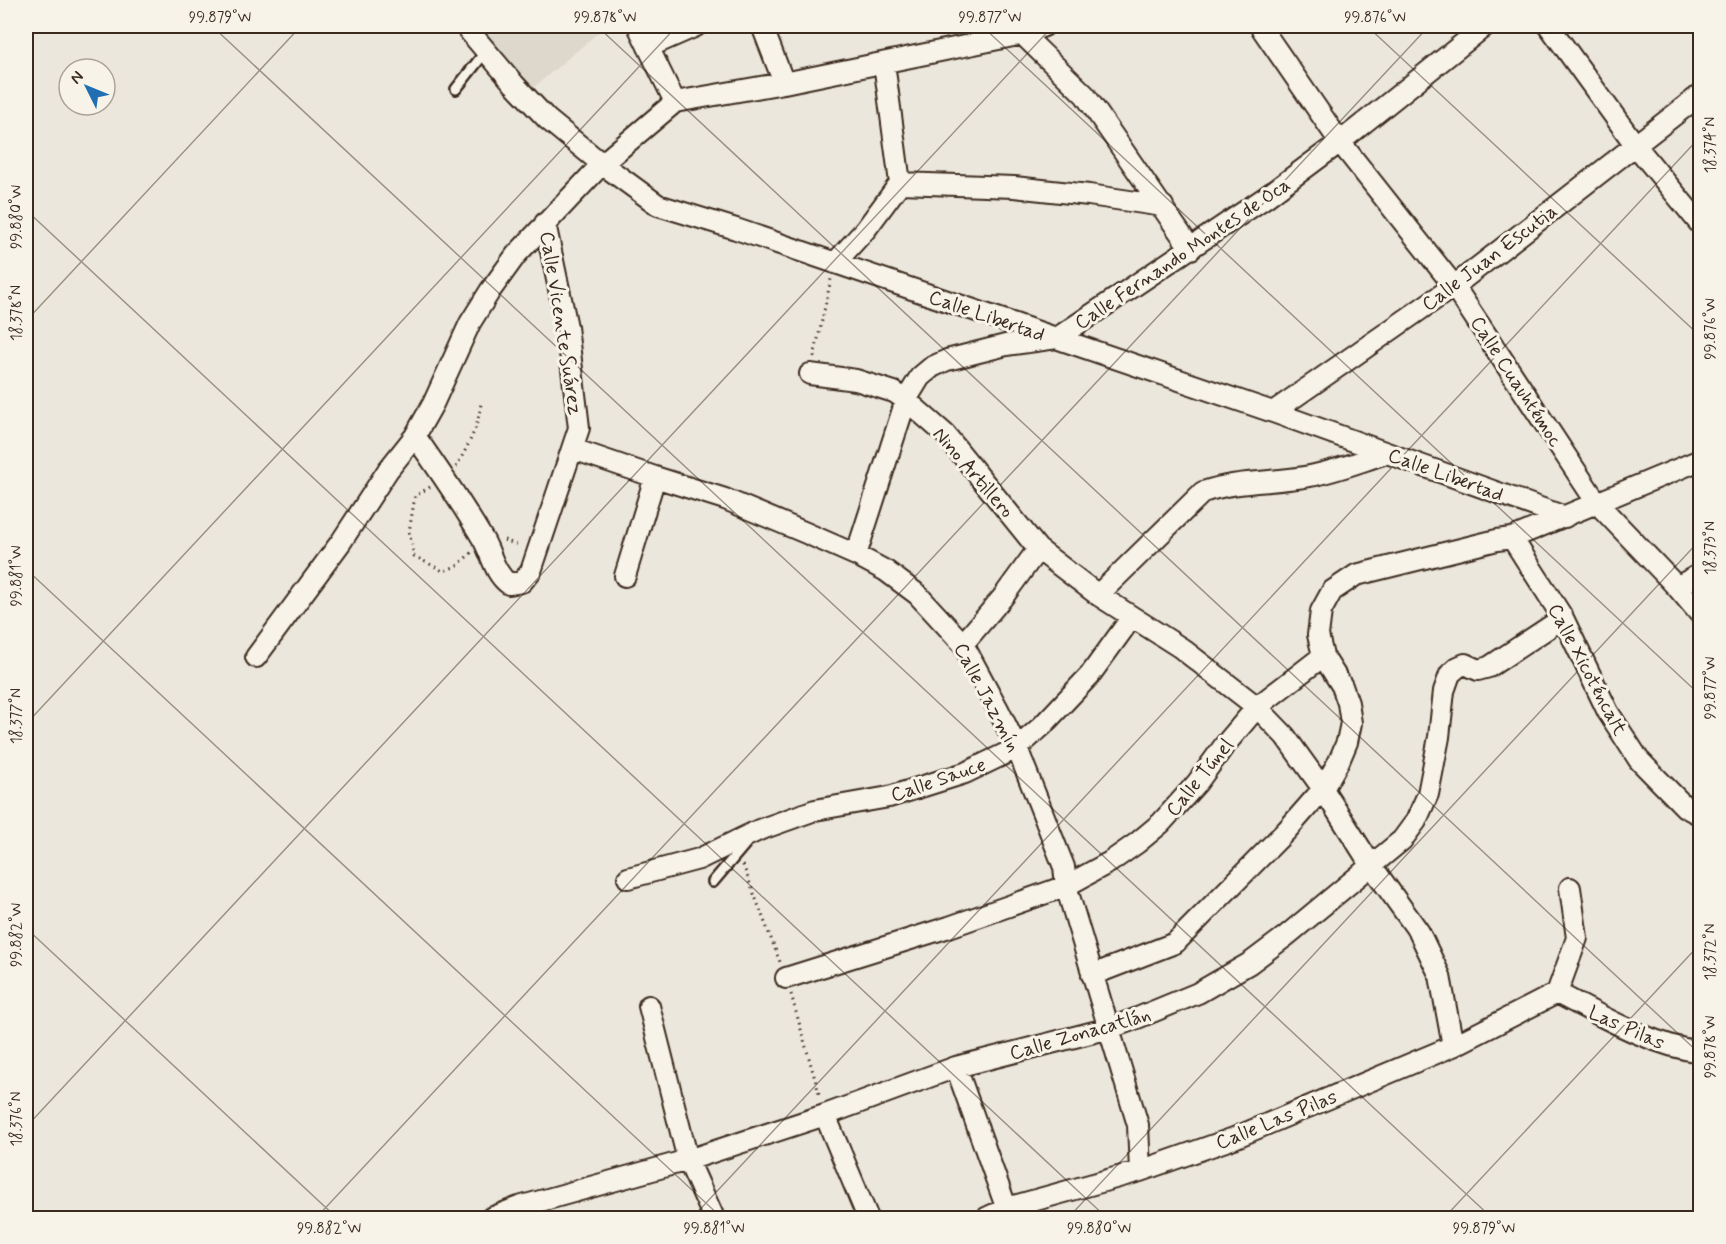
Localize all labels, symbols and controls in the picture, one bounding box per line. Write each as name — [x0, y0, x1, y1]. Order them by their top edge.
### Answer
text: 99.879°W — [189, 8, 251, 28]
text: 99.878°W — [574, 8, 636, 28]
text: 99.877°W — [959, 8, 1021, 28]
text: 99.876°W — [1344, 8, 1406, 28]
north arrow — [57, 57, 117, 117]
text: N — [66, 67, 88, 89]
text: 18.374°N — [1701, 117, 1721, 173]
street label: Calle Fernando Montes de Oca — [1070, 172, 1296, 337]
text: 99.880°W — [7, 185, 27, 249]
street label: Calle Juan Escutia — [1416, 198, 1563, 318]
street label: Calle Vicente Suárez — [533, 230, 588, 417]
street label: Calle Libertad — [925, 284, 1048, 349]
text: 18.378°N — [7, 285, 27, 341]
text: 99.876°W — [1701, 298, 1721, 360]
street label: Calle Cuauhtémoc — [1463, 311, 1568, 452]
street label: Nino Artillero — [926, 422, 1020, 524]
street label: Calle Libertad — [1384, 442, 1507, 509]
text: 18.373°N — [1701, 521, 1721, 575]
text: 99.881°W — [7, 545, 27, 607]
street label: Calle Xicoténcalt — [1541, 599, 1633, 741]
street label: Calle Jazmín — [947, 638, 1027, 757]
text: 99.877°W — [1701, 657, 1721, 719]
text: 18.377°N — [7, 688, 27, 744]
street label: Calle Túnel — [1160, 733, 1240, 823]
street label: Calle Sauce — [887, 752, 990, 809]
text: 99.882°W — [7, 903, 27, 967]
text: 18.372°N — [1701, 924, 1721, 980]
street label: Las Pilas — [1584, 1000, 1669, 1057]
street label: Calle Zonacatlán — [1007, 1001, 1154, 1068]
text: 99.878°W — [1701, 1016, 1721, 1078]
street label: Calle Las Pilas — [1212, 1084, 1341, 1157]
text: 18.376°N — [7, 1092, 27, 1146]
text: 99.882°W — [297, 1219, 361, 1239]
text: 99.881°W — [683, 1219, 745, 1239]
text: 99.880°W — [1067, 1219, 1131, 1239]
text: 99.879°W — [1453, 1219, 1515, 1239]

